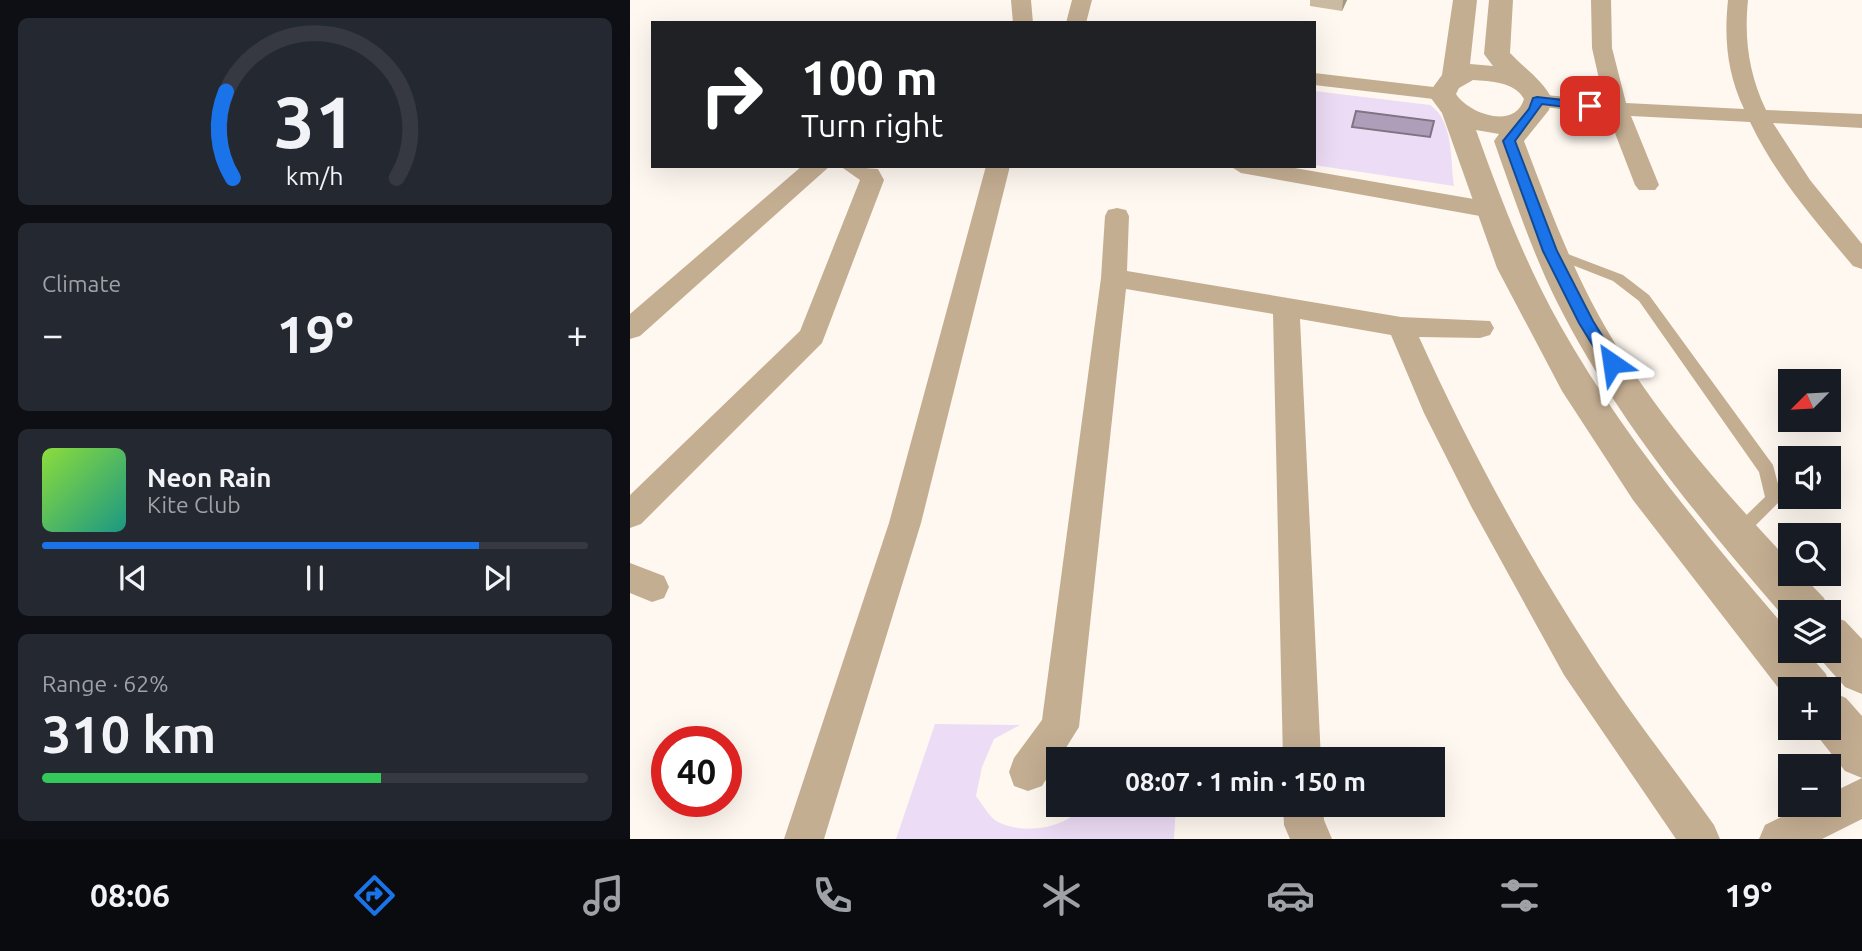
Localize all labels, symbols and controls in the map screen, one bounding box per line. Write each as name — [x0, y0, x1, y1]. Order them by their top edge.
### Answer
icon: right — [686, 49, 777, 140]
text: 100 m — [801, 49, 938, 104]
pin — [1560, 76, 1620, 136]
text: 31 — [274, 80, 356, 162]
icon: arrive — [1571, 87, 1609, 125]
text: Turn right — [801, 107, 943, 143]
text: km/h — [286, 161, 344, 189]
text: Climate — [42, 271, 121, 296]
text: 19° — [276, 305, 354, 363]
text: − — [42, 313, 63, 355]
text: + — [567, 313, 588, 355]
position arrow — [1575, 326, 1649, 400]
north arrow — [1778, 369, 1841, 432]
map controls — [1778, 369, 1841, 817]
button: sound — [1778, 446, 1841, 509]
text: Neon Rain — [147, 463, 272, 492]
text: Kite Club — [147, 492, 241, 517]
button: search — [1778, 523, 1841, 586]
icon: previous — [114, 559, 152, 597]
icon: pause — [296, 559, 334, 597]
icon: next — [478, 559, 516, 597]
button: layers — [1778, 600, 1841, 663]
text: Range · 62% — [42, 671, 169, 696]
button: + — [1778, 677, 1841, 740]
text: 310 km — [42, 705, 216, 763]
speed limit sign: 40 — [651, 726, 742, 817]
button: − — [1778, 754, 1841, 817]
text: 08:07 · 1 min · 150 m — [1125, 767, 1366, 796]
icon: directions — [350, 871, 399, 920]
icon: music — [579, 871, 628, 920]
icon: phone — [808, 871, 857, 920]
icon: climate — [1037, 871, 1086, 920]
icon: car — [1266, 871, 1315, 920]
icon: filters — [1495, 871, 1544, 920]
text: 08:06 — [90, 877, 170, 913]
text: 19° — [1725, 877, 1772, 913]

